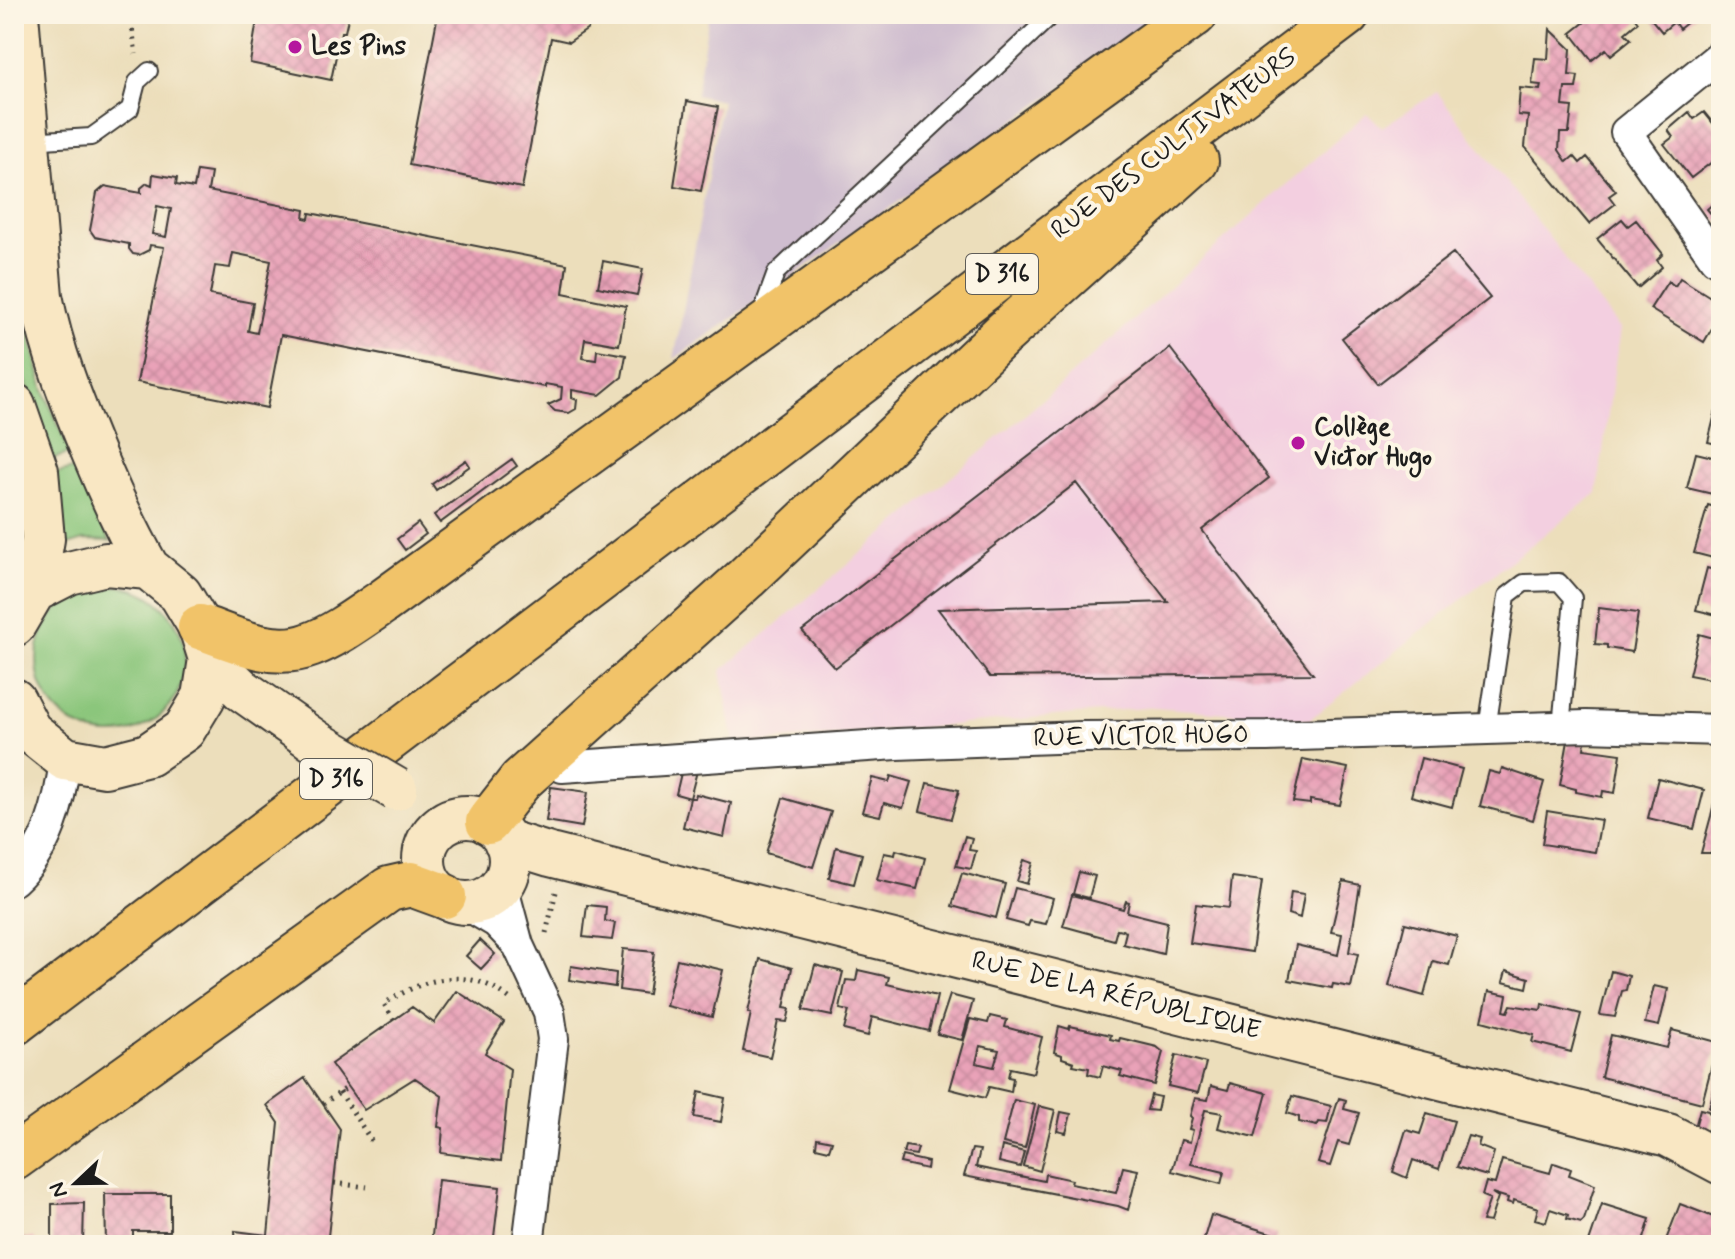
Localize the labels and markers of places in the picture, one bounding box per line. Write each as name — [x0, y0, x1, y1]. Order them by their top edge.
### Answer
place label: Les Pins — [311, 30, 407, 64]
marker: Les Pins — [286, 38, 304, 56]
place label: Collège Victor Hugo — [1314, 411, 1432, 478]
marker: Collège Victor Hugo — [1289, 434, 1307, 452]

